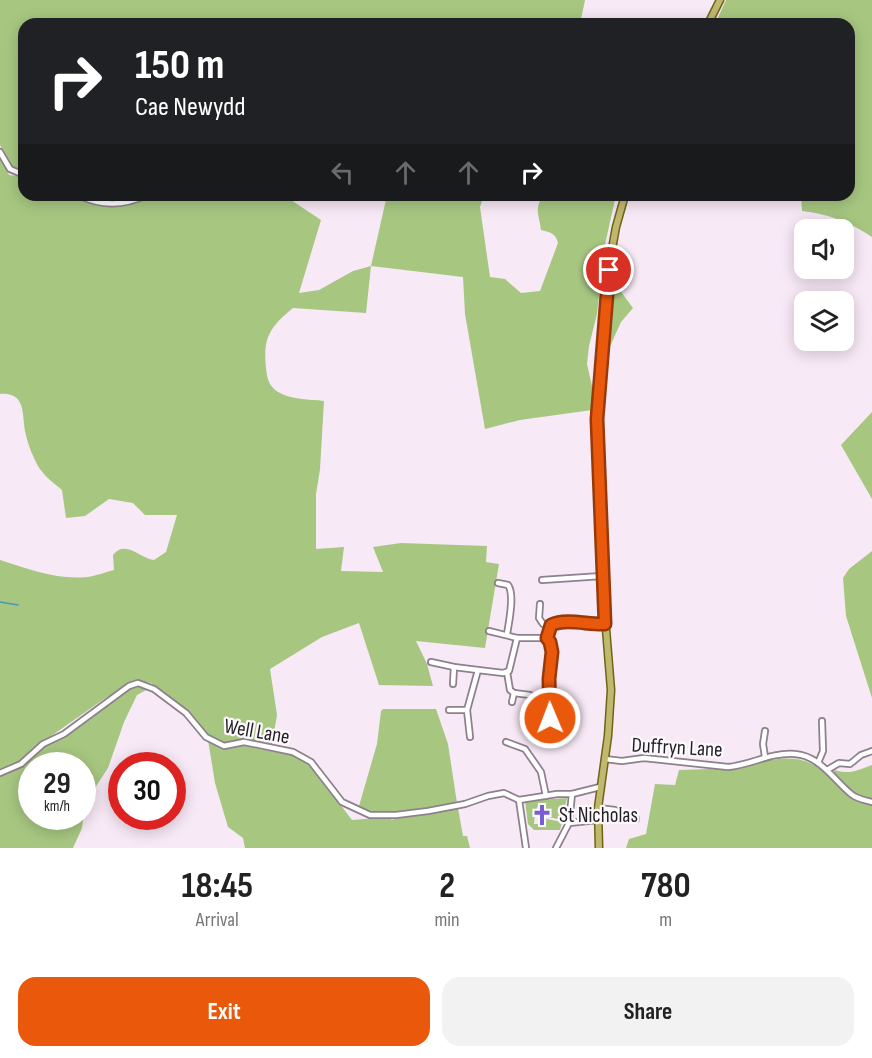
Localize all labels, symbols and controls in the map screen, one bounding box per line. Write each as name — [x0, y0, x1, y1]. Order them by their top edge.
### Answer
text: 150 m — [135, 40, 224, 91]
icon: right — [36, 42, 114, 120]
text: Cae Newydd — [135, 91, 246, 123]
icon: left — [326, 156, 359, 189]
icon: ahead — [389, 156, 422, 189]
icon: ahead — [452, 156, 485, 189]
icon: right — [515, 156, 548, 189]
map controls — [794, 219, 854, 351]
button: sound — [794, 219, 854, 279]
pin — [583, 244, 634, 295]
icon: arrive — [592, 253, 625, 286]
button: layers — [794, 291, 854, 351]
position arrow — [518, 686, 582, 750]
street label: Well Lane — [222, 713, 292, 750]
street label: Duffryn Lane — [631, 733, 723, 762]
speed limit sign: 30 — [108, 752, 186, 830]
text: 29 — [43, 766, 71, 802]
text: km/h — [44, 797, 70, 816]
church icon: St Nicholas — [530, 803, 554, 827]
place label: St Nicholas — [559, 803, 638, 828]
text: 18:45 — [181, 865, 253, 908]
text: 2 — [439, 865, 455, 908]
text: 780 — [641, 865, 691, 908]
text: Arrival — [196, 908, 239, 932]
text: min — [434, 908, 460, 932]
text: m — [659, 908, 672, 932]
button: Exit — [18, 977, 430, 1046]
button: Share — [442, 977, 854, 1046]

